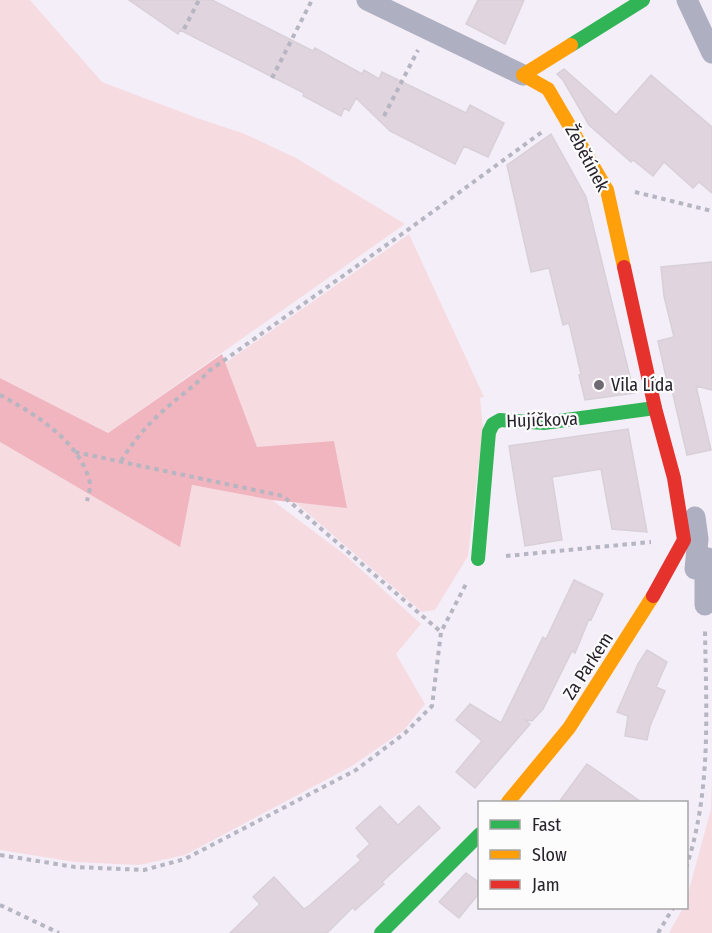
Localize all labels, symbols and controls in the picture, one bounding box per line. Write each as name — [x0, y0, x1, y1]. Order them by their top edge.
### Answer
street label: Žebětínek — [560, 121, 614, 196]
place label: Vila Lída — [611, 374, 673, 396]
marker: Vila Lída — [592, 378, 606, 392]
street label: Hujíčkova — [506, 408, 578, 432]
street label: Za Parkem — [558, 628, 618, 704]
legend — [478, 801, 688, 909]
text: Fast — [532, 814, 561, 836]
text: Slow — [532, 844, 567, 866]
text: Jam — [532, 874, 560, 896]

